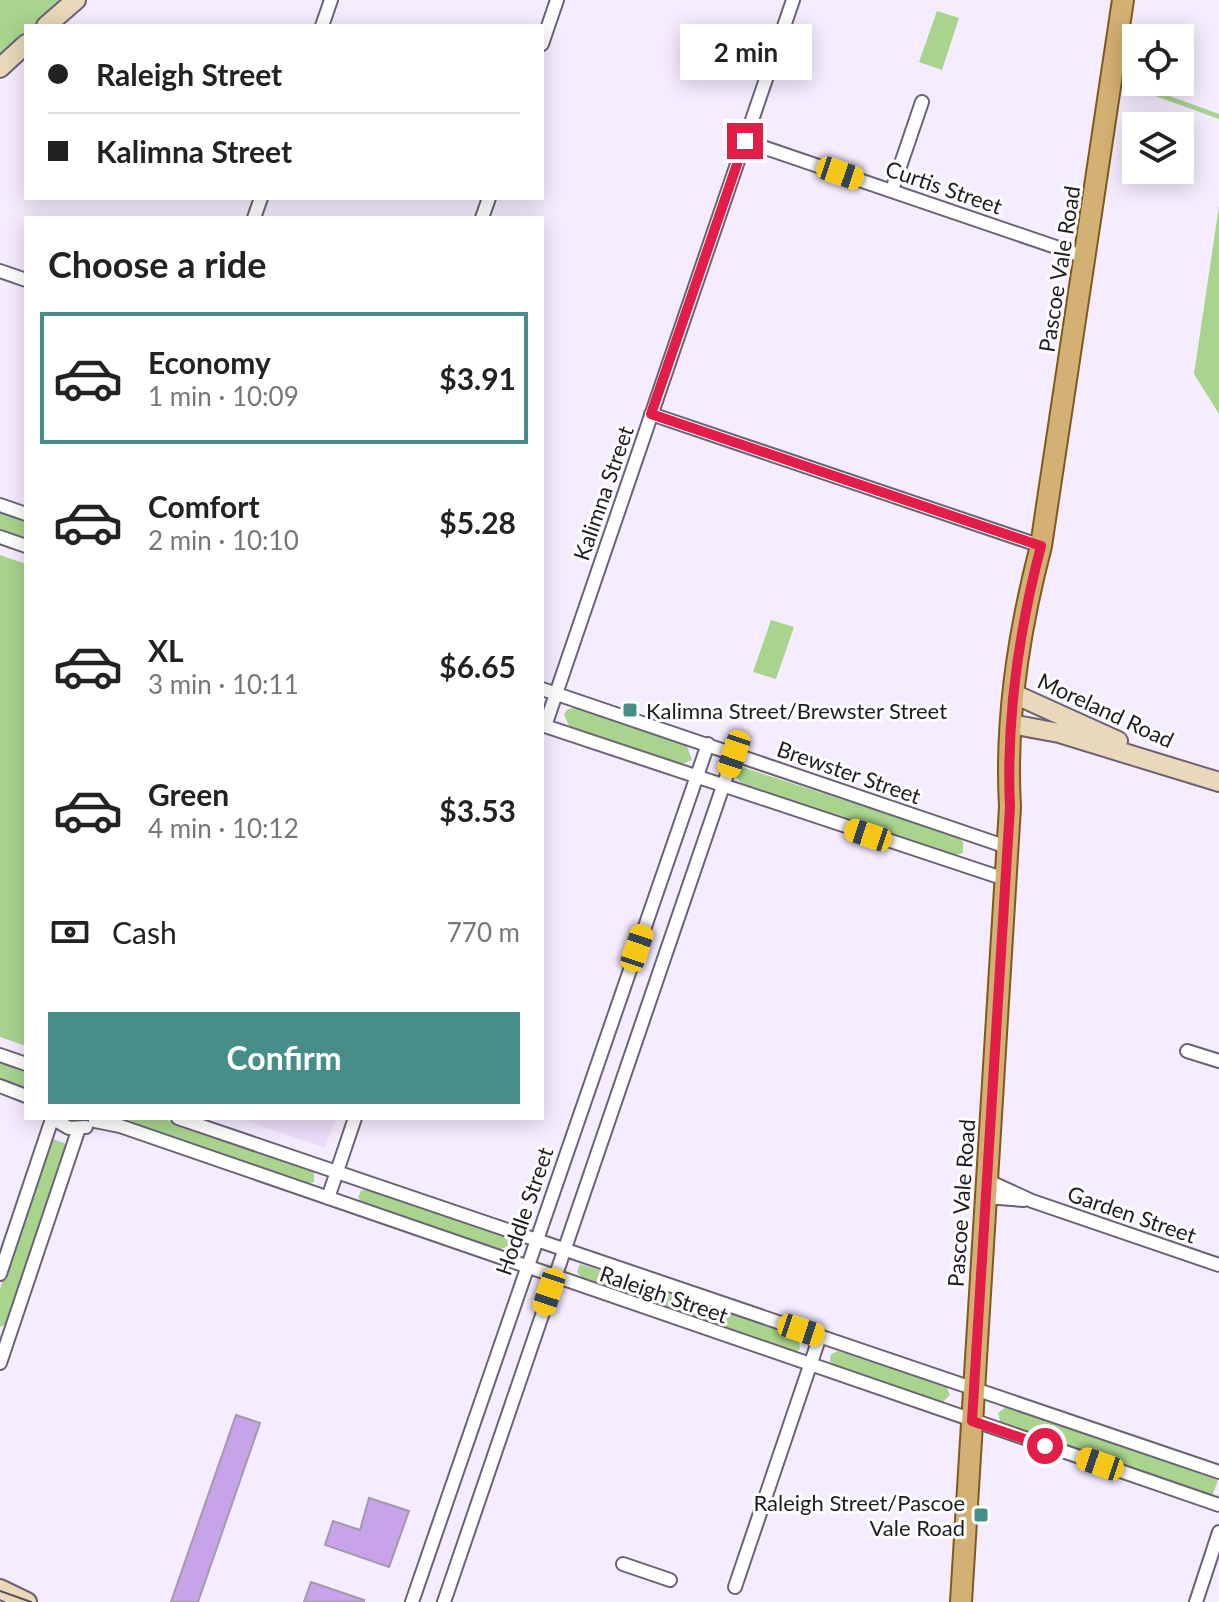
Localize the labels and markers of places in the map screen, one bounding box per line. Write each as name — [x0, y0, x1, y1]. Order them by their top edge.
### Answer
place label: Kalimna Street/Brewster Street — [646, 697, 947, 724]
marker: Kalimna Street/Brewster Street — [621, 701, 639, 719]
place label: Raleigh Street/Pascoe Vale Road — [753, 1489, 965, 1541]
marker: Raleigh Street/Pascoe Vale Road — [972, 1506, 990, 1524]

